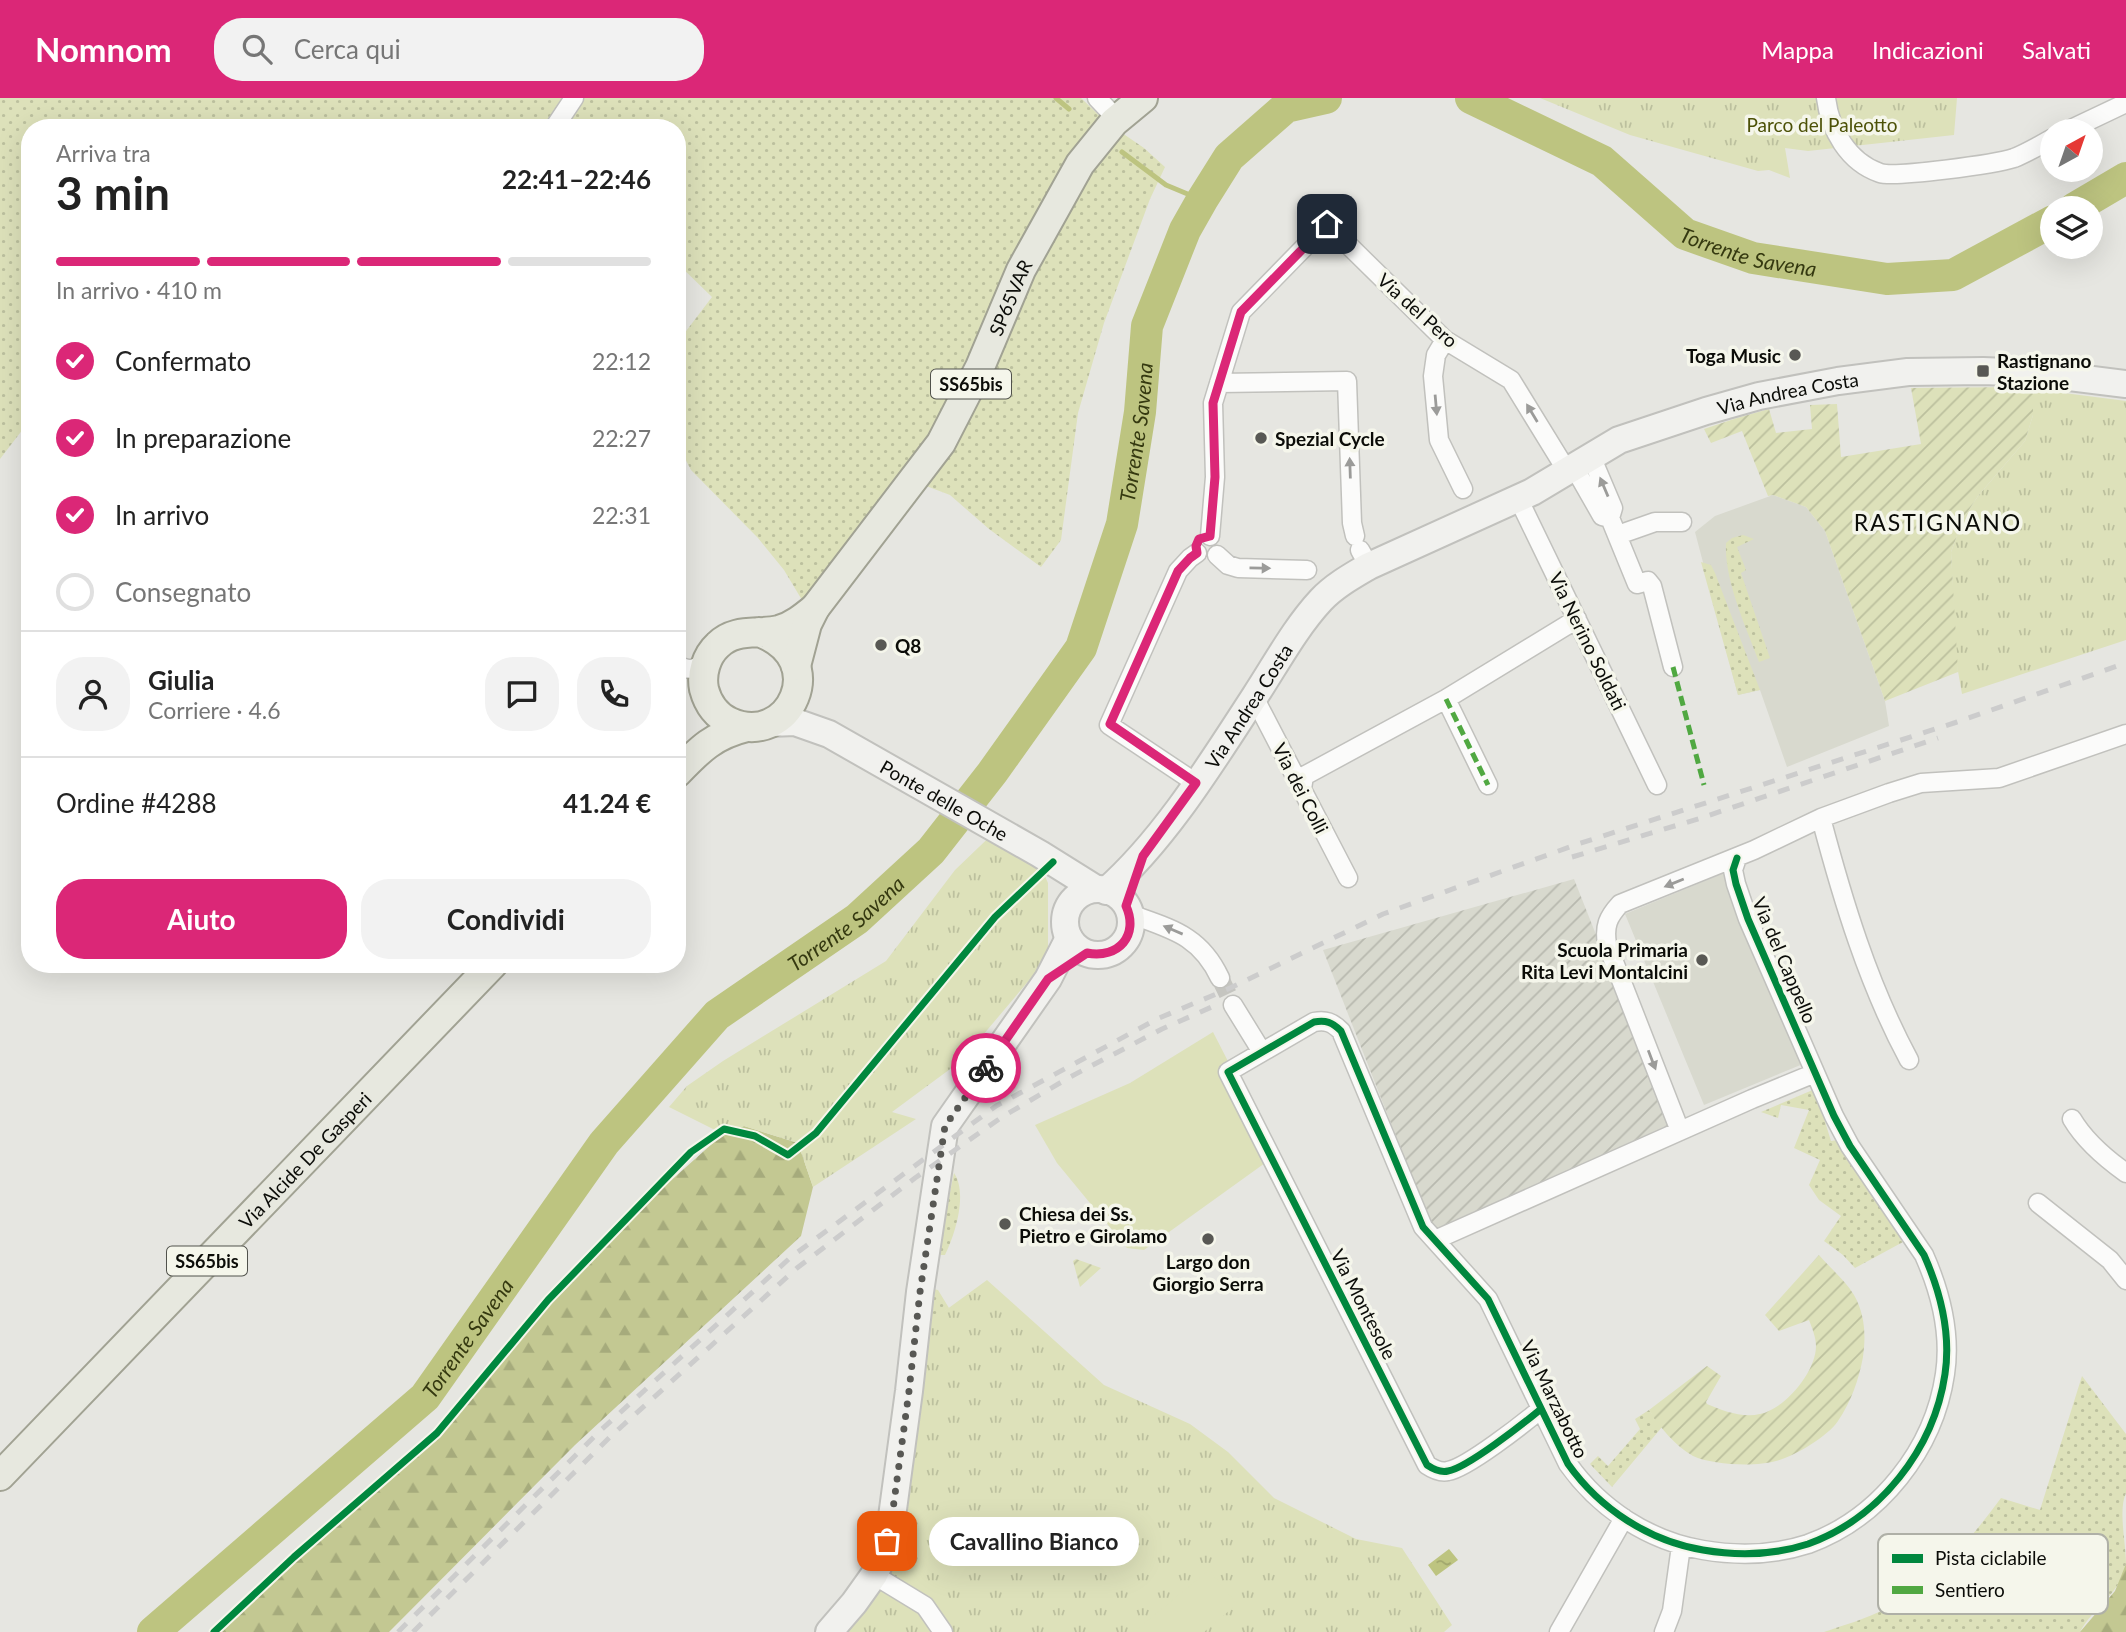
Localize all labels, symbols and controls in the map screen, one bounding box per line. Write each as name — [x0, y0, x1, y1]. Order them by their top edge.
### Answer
search box — [214, 18, 704, 81]
text: Nomnom — [35, 29, 172, 69]
icon: search — [238, 30, 276, 68]
text: Cerca qui — [294, 33, 401, 65]
text: Mappa — [1761, 35, 1834, 64]
text: Indicazioni — [1872, 35, 1984, 64]
text: Salvati — [2022, 35, 2091, 64]
park label: Parco del Paleotto — [1746, 113, 1898, 136]
north arrow — [2040, 119, 2104, 182]
map controls — [2040, 119, 2103, 259]
text: Arriva tra — [56, 139, 151, 167]
text: 22:41–22:46 — [502, 163, 651, 195]
text: 3 min — [56, 165, 170, 220]
pin — [1297, 194, 1357, 254]
button: layers — [2040, 196, 2103, 259]
icon: home — [1308, 205, 1346, 243]
water label: Torrente Savena — [1677, 221, 1818, 280]
street label: SP65VAR — [983, 255, 1036, 339]
street label: Via del Pero — [1373, 268, 1463, 352]
text: In arrivo · 410 m — [56, 276, 222, 304]
icon: check — [56, 342, 94, 380]
place label: Toga Music — [1686, 344, 1781, 367]
text: Confermato — [115, 345, 251, 377]
text: 22:12 — [592, 347, 651, 375]
marker: Toga Music — [1787, 347, 1803, 363]
place label: Rastignano Stazione — [1997, 349, 2091, 394]
water label: Torrente Savena — [1113, 362, 1156, 504]
marker: Rastignano Stazione — [1975, 363, 1991, 379]
street label: Via Andrea Costa — [1715, 367, 1860, 419]
road number: SS65bis — [931, 370, 1011, 398]
one-way arrow — [1431, 394, 1442, 416]
one-way arrow — [1525, 404, 1538, 423]
icon: check — [56, 419, 94, 457]
text: In preparazione — [115, 422, 291, 454]
text: 22:27 — [592, 424, 651, 452]
place label: Spezial Cycle — [1275, 427, 1385, 450]
marker: Spezial Cycle — [1253, 430, 1269, 446]
one-way arrow — [1344, 457, 1355, 479]
one-way arrow — [1598, 476, 1609, 497]
icon: check — [56, 496, 94, 534]
text: In arrivo — [115, 499, 209, 531]
text: 22:31 — [592, 501, 651, 529]
district label: RASTIGNANO — [1854, 508, 2022, 536]
one-way arrow — [1249, 562, 1271, 574]
street label: Via Nerino Soldati — [1545, 568, 1631, 714]
text: Consegnato — [115, 576, 251, 608]
place label: Q8 — [895, 634, 921, 657]
marker: Q8 — [873, 637, 889, 653]
street label: Via Andrea Costa — [1199, 639, 1297, 773]
button: person — [56, 657, 130, 731]
button: chat — [485, 657, 559, 731]
button: phone — [577, 657, 651, 731]
text: Giulia — [148, 664, 214, 696]
text: Corriere · 4.6 — [148, 696, 281, 724]
street label: Via dei Colli — [1268, 739, 1334, 837]
street label: Ponte delle Oche — [877, 754, 1012, 845]
text: Ordine #4288 — [56, 787, 217, 819]
text: 41.24 € — [563, 787, 651, 819]
water label: Torrente Savena — [782, 870, 909, 976]
one-way arrow — [1663, 877, 1684, 888]
button: Aiuto — [56, 879, 347, 959]
button: Condividi — [361, 879, 651, 959]
street label: Via del Cappello — [1748, 893, 1822, 1027]
one-way arrow — [1163, 924, 1183, 936]
place label: Scuola Primaria Rita Levi Montalcini — [1521, 938, 1688, 983]
marker: Scuola Primaria Rita Levi Montalcini — [1694, 952, 1710, 968]
courier — [951, 1033, 1021, 1103]
icon: bike — [967, 1049, 1005, 1087]
one-way arrow — [1647, 1050, 1658, 1071]
street label: Via Alcide De Gasperi — [234, 1087, 375, 1233]
place label: Chiesa dei Ss. Pietro e Girolamo — [1019, 1202, 1167, 1247]
marker: Chiesa dei Ss. Pietro e Girolamo — [997, 1216, 1013, 1232]
marker: Largo don Giorgio Serra — [1200, 1231, 1216, 1247]
street label: Via Montesole — [1326, 1245, 1402, 1363]
road number: SS65bis — [167, 1246, 247, 1276]
place label: Largo don Giorgio Serra — [1152, 1250, 1264, 1295]
water label: Torrente Savena — [416, 1273, 517, 1402]
street label: Via Marzabotto — [1517, 1336, 1593, 1462]
pin — [857, 1511, 917, 1571]
callout: Cavallino Bianco — [929, 1516, 1139, 1566]
icon: bag — [868, 1522, 906, 1560]
text: Cavallino Bianco — [950, 1527, 1118, 1555]
legend — [1878, 1534, 2108, 1614]
text: Pista ciclabile — [1935, 1546, 2047, 1569]
text: Sentiero — [1935, 1578, 2005, 1601]

